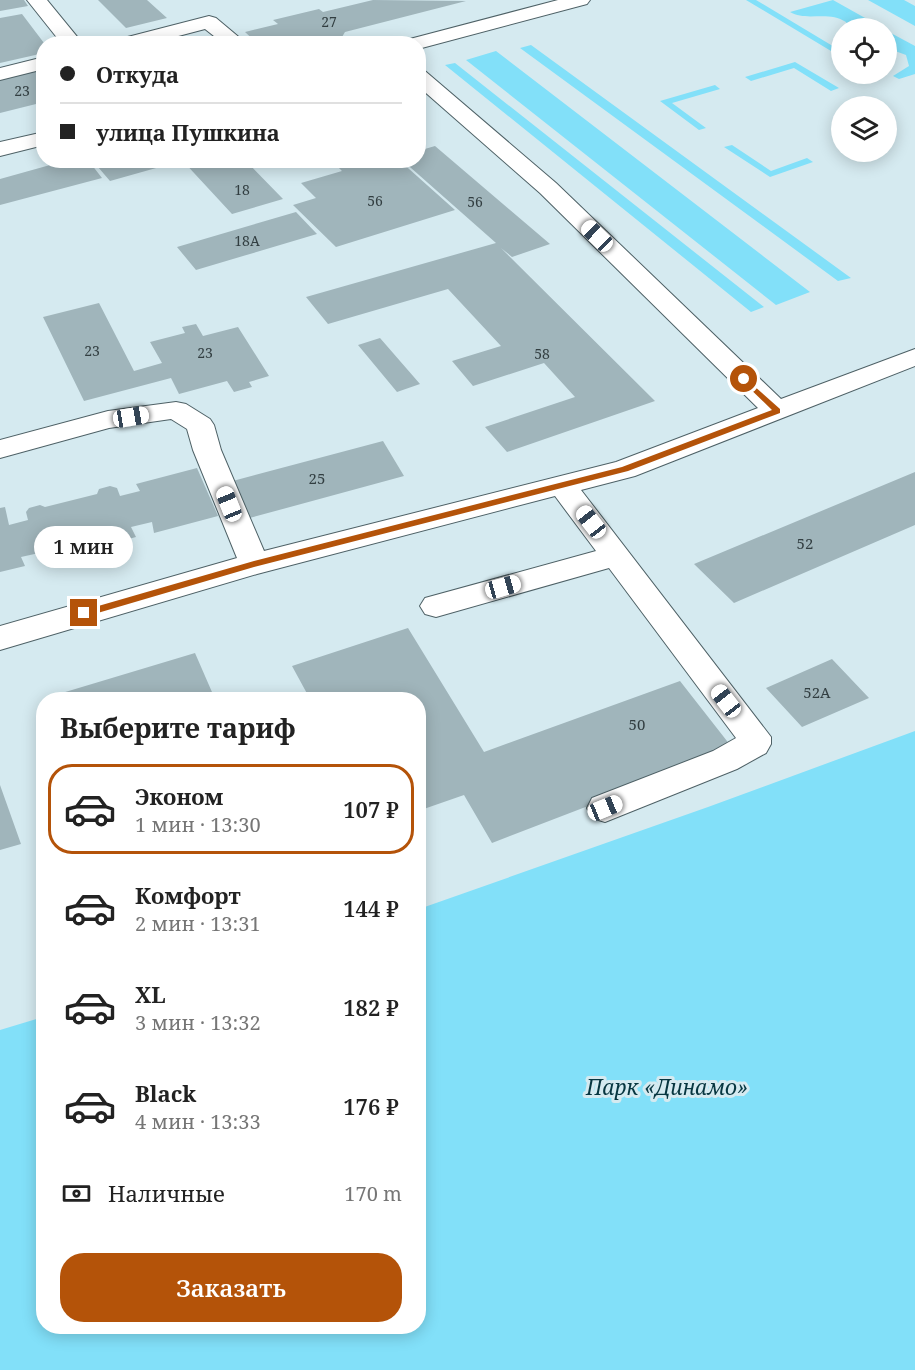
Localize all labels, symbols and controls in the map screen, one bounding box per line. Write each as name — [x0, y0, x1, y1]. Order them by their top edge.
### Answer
house number: 27 — [321, 12, 337, 31]
map controls — [831, 18, 897, 162]
button: locate — [831, 18, 897, 84]
text: Откуда — [96, 59, 179, 89]
house number: 23 — [14, 81, 30, 100]
button: layers — [831, 96, 897, 162]
text: улица Пушкина — [96, 117, 280, 147]
house number: 18 — [234, 180, 250, 199]
house number: 56 — [367, 191, 383, 210]
house number: 56 — [467, 192, 483, 211]
car — [578, 217, 616, 255]
house number: 18А — [234, 231, 260, 250]
house number: 23 — [84, 341, 100, 360]
house number: 23 — [197, 343, 213, 362]
house number: 58 — [534, 344, 550, 363]
route start — [730, 365, 757, 392]
car — [112, 405, 150, 429]
house number: 25 — [309, 468, 325, 488]
car — [214, 484, 244, 524]
car — [573, 502, 609, 542]
callout: 1 мин — [34, 526, 134, 568]
text: 1 мин — [53, 533, 114, 560]
house number: 52 — [797, 533, 813, 553]
car — [483, 573, 523, 601]
route end — [70, 599, 97, 626]
car — [708, 681, 744, 721]
house number: 52А — [803, 682, 831, 702]
text: Выберите тариф — [60, 709, 296, 746]
house number: 50 — [629, 714, 645, 734]
text: Эконом — [135, 781, 223, 811]
icon: car — [63, 782, 117, 836]
car — [585, 793, 625, 823]
text: 107 ₽ — [343, 794, 399, 824]
text: 1 мин · 13:30 — [135, 811, 261, 838]
text: Комфорт — [135, 880, 241, 910]
icon: car — [63, 881, 117, 935]
text: 144 ₽ — [343, 893, 399, 923]
text: 2 мин · 13:31 — [135, 910, 261, 937]
text: XL — [135, 979, 166, 1009]
icon: car — [63, 980, 117, 1034]
text: 182 ₽ — [343, 992, 399, 1022]
text: 3 мин · 13:32 — [135, 1009, 261, 1036]
park label: Парк «Динамо» — [585, 1073, 748, 1101]
text: Black — [135, 1078, 196, 1108]
icon: car — [63, 1079, 117, 1133]
text: 176 ₽ — [343, 1091, 399, 1121]
text: 4 мин · 13:33 — [135, 1108, 261, 1135]
icon: cash — [60, 1177, 93, 1210]
text: Наличные — [108, 1178, 225, 1208]
text: 170 m — [344, 1180, 402, 1207]
button: Заказать — [60, 1253, 402, 1322]

